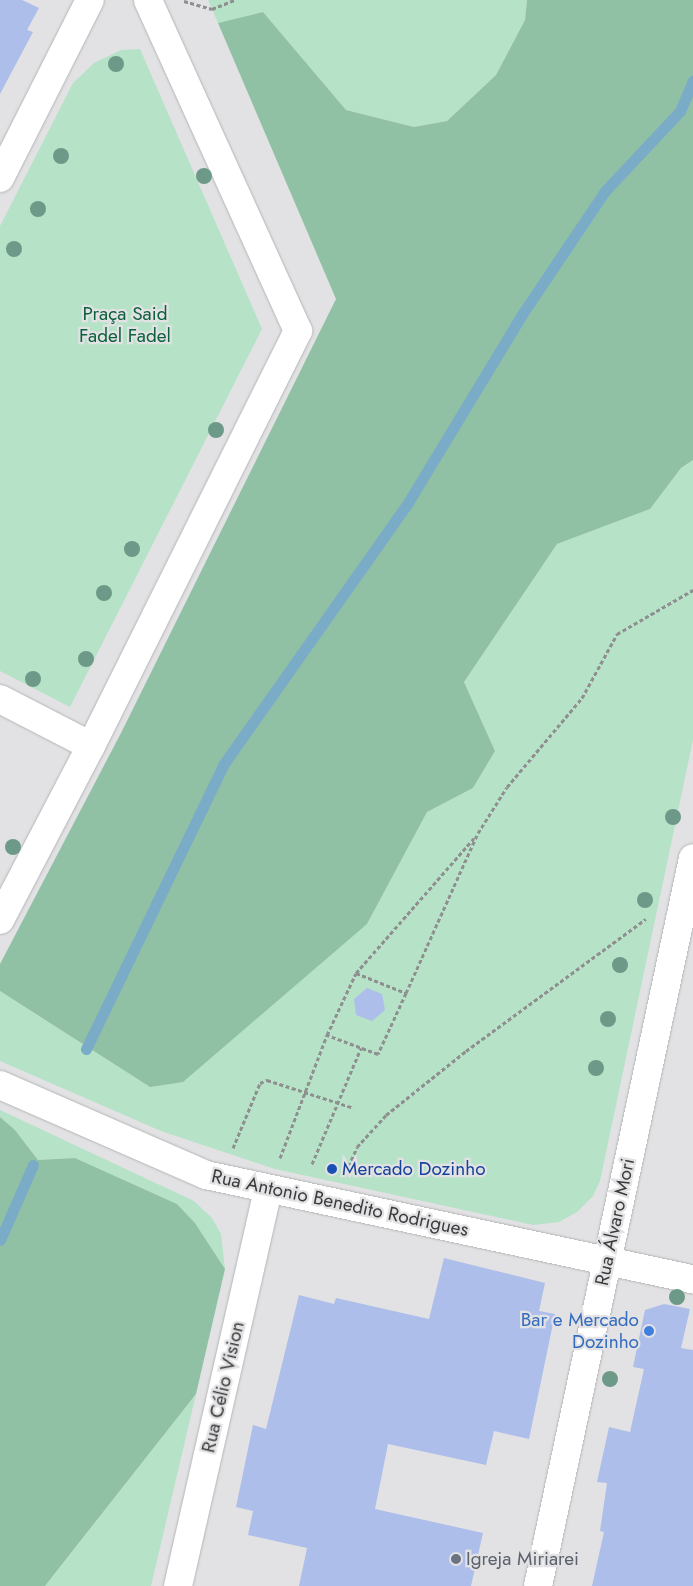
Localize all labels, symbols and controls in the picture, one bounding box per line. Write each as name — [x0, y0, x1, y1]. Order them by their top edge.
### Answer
park label: Praça Said Fadel Fadel — [79, 303, 171, 347]
street label: Rua Álvaro Mori — [590, 1156, 640, 1288]
place label: Mercado Dozinho — [342, 1158, 486, 1180]
marker: Mercado Dozinho — [326, 1163, 338, 1175]
street label: Rua Antonio Benedito Rodrigues — [209, 1165, 471, 1241]
place label: Bar e Mercado Dozinho — [521, 1309, 639, 1353]
street label: Rua Célio Vision — [197, 1319, 249, 1455]
marker: Bar e Mercado Dozinho — [643, 1325, 655, 1337]
place label: Igreja Miriarei — [466, 1548, 579, 1570]
marker: Igreja Miriarei — [450, 1553, 462, 1565]

